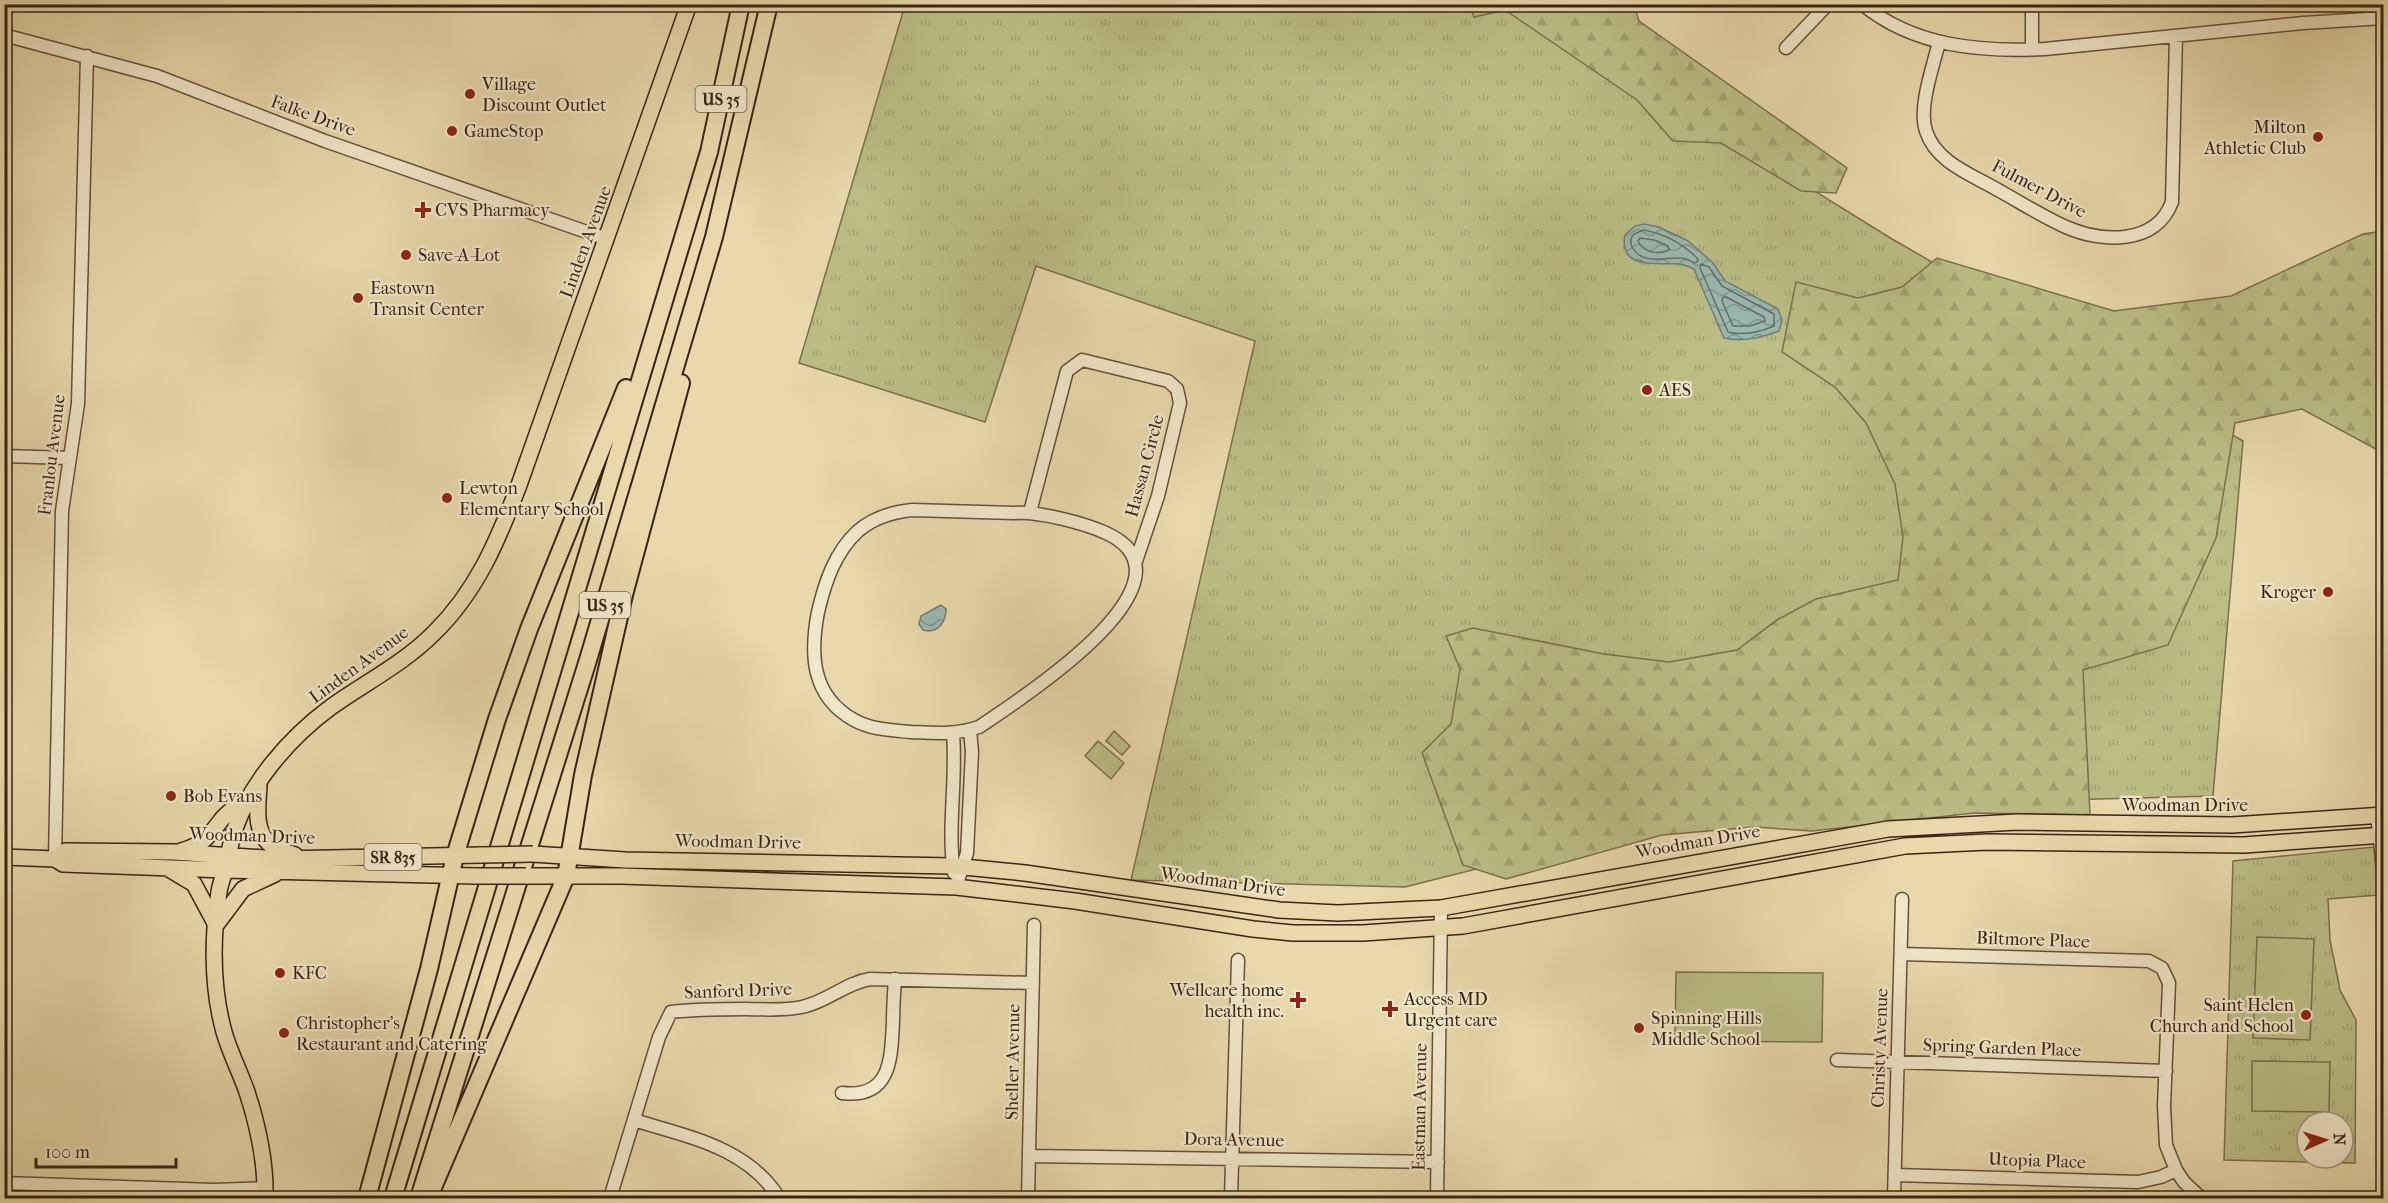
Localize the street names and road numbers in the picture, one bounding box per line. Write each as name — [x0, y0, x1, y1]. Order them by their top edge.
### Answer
road number: US 35 — [696, 86, 746, 112]
street label: Falke Drive — [268, 91, 358, 141]
street label: Fulmer Drive — [1988, 155, 2090, 223]
street label: Linden Avenue — [556, 183, 616, 301]
street label: Franlou Avenue — [34, 393, 70, 517]
street label: Hassan Circle — [1121, 412, 1169, 519]
road number: US 35 — [580, 592, 630, 618]
street label: Linden Avenue — [305, 622, 413, 708]
street label: Woodman Drive — [2121, 795, 2248, 816]
street label: Woodman Drive — [1633, 821, 1762, 863]
street label: Woodman Drive — [188, 823, 315, 849]
street label: Woodman Drive — [674, 830, 801, 854]
road number: SR 835 — [364, 844, 422, 870]
street label: Woodman Drive — [1158, 863, 1287, 901]
street label: Biltmore Place — [1976, 928, 2090, 952]
street label: Sanford Drive — [684, 979, 792, 1003]
street label: Christy Avenue — [1867, 988, 1893, 1108]
street label: Sheller Avenue — [1001, 1003, 1025, 1120]
street label: Spring Garden Place — [1922, 1035, 2082, 1061]
street label: Eastman Avenue — [1408, 1043, 1432, 1171]
street label: Dora Avenue — [1183, 1129, 1285, 1151]
street label: Utopia Place — [1988, 1149, 2086, 1173]

